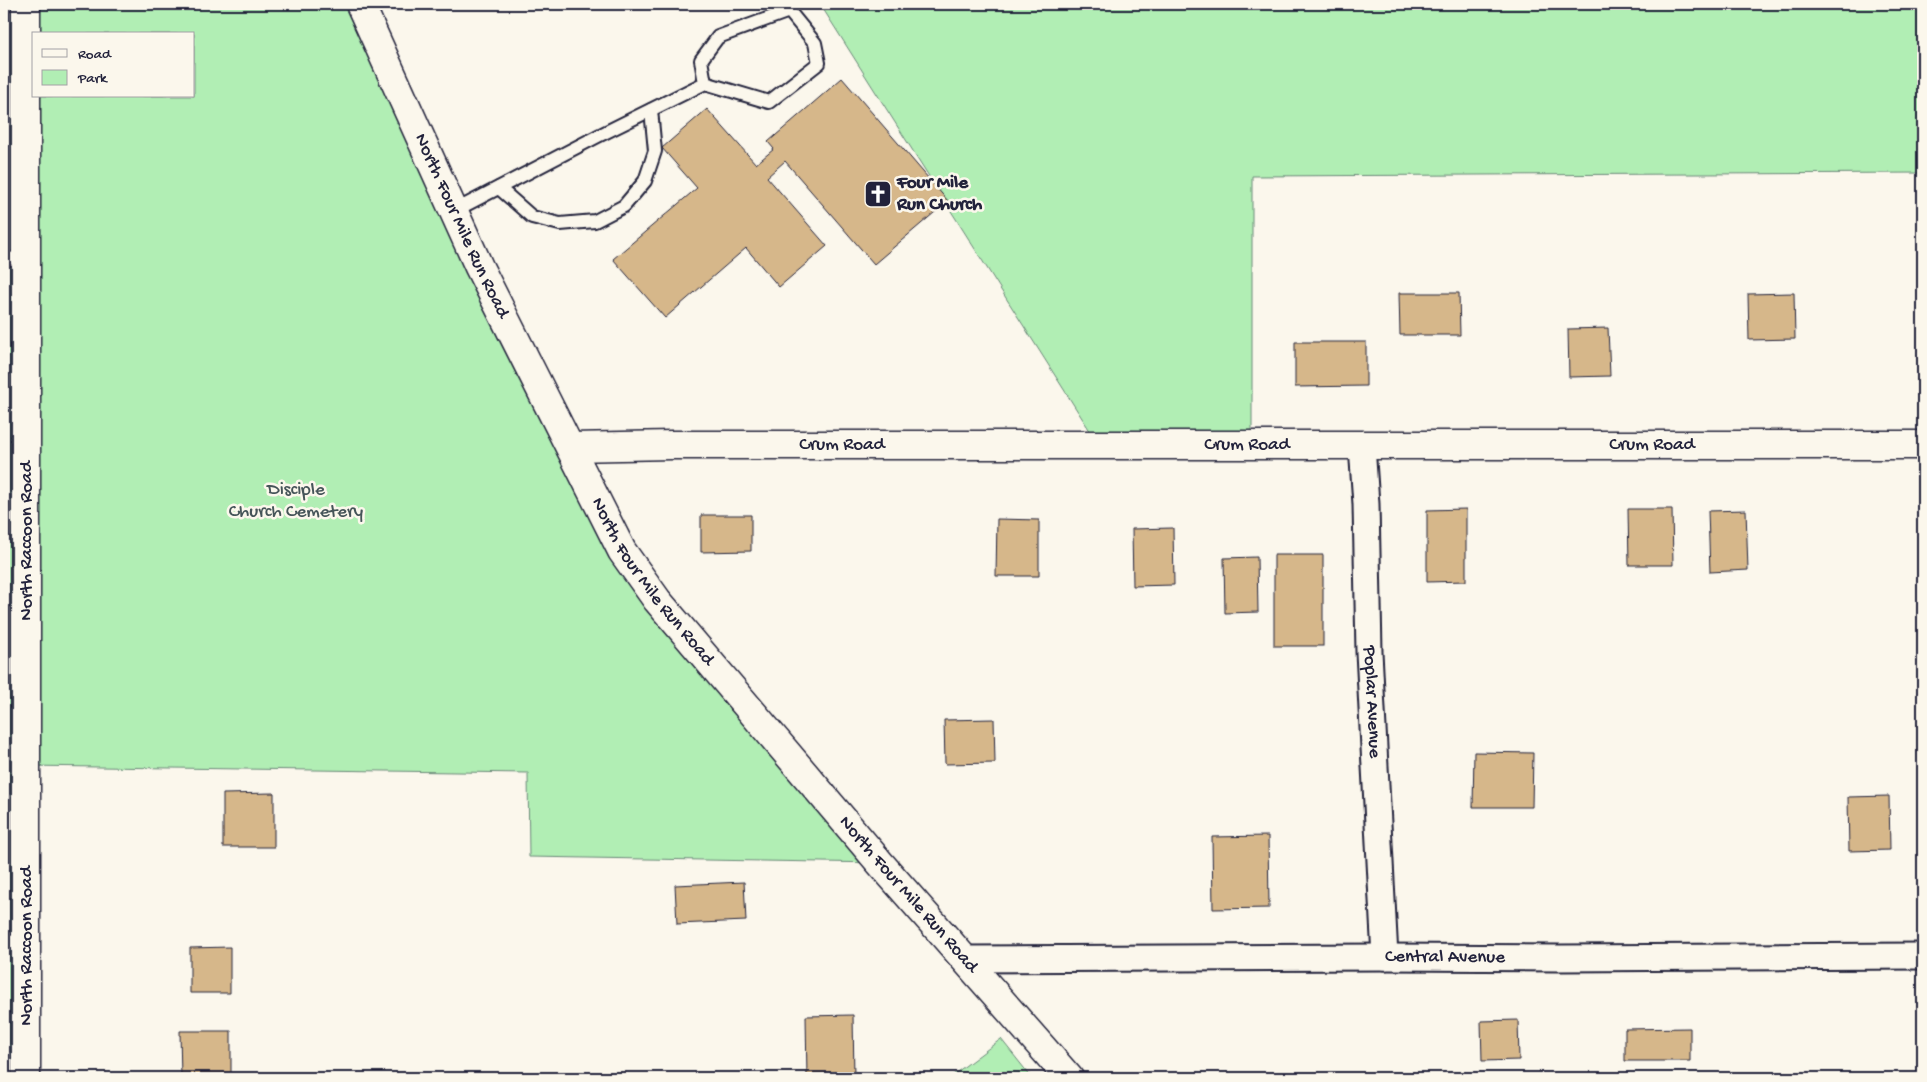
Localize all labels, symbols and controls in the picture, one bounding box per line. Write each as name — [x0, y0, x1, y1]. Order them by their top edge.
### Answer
legend — [32, 32, 195, 98]
text: Road — [78, 46, 112, 64]
text: Park — [77, 70, 108, 88]
street label: North Four Mile Run Road — [409, 130, 515, 324]
place label: Four Mile Run Church — [896, 172, 983, 217]
church icon: Four Mile Run Church — [863, 179, 893, 209]
street label: Crum Road — [799, 434, 887, 457]
street label: Crum Road — [1204, 434, 1292, 457]
street label: Crum Road — [1609, 434, 1697, 457]
street label: North Raccoon Road — [16, 459, 39, 621]
park label: Disciple Church Cemetery — [229, 479, 364, 524]
street label: North Four Mile Run Road — [586, 494, 720, 672]
street label: Poplar Avenue — [1357, 644, 1386, 759]
street label: North Four Mile Run Road — [834, 811, 984, 979]
street label: North Raccoon Road — [16, 864, 39, 1026]
street label: Central Avenue — [1385, 945, 1505, 969]

